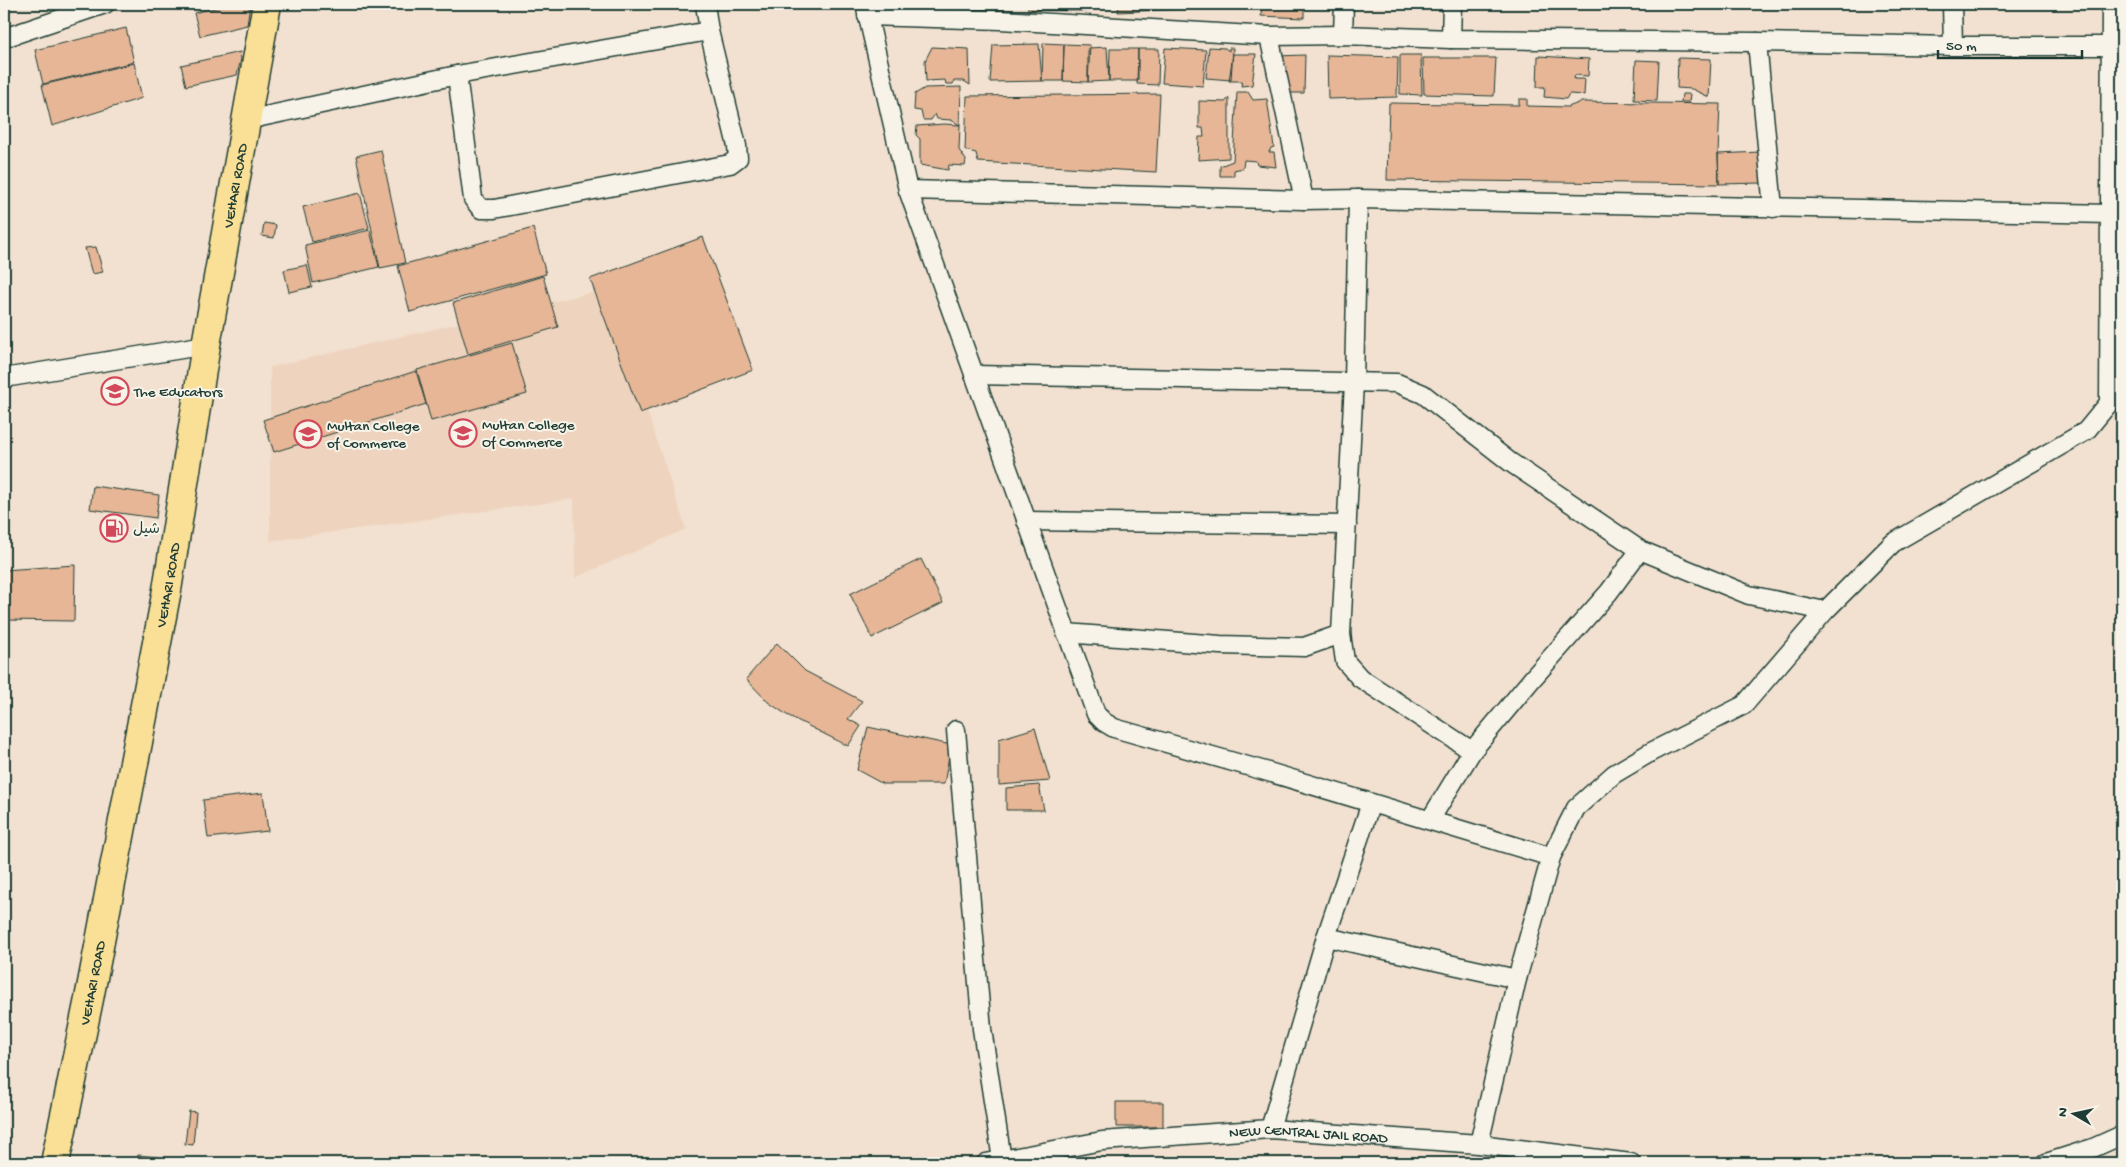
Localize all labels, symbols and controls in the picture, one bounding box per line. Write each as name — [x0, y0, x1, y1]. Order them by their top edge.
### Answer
scale bar — [1938, 28, 2082, 60]
text: 50 m — [1946, 38, 1977, 56]
street label: VEHARI ROAD — [220, 142, 253, 231]
school or university icon: The Educators — [100, 376, 130, 406]
place label: The Educators — [133, 384, 223, 402]
place label: Multan College Of Commerce — [482, 417, 575, 452]
place label: Multan College of Commerce — [327, 418, 420, 453]
school or university icon: Multan College Of Commerce — [448, 418, 478, 448]
school or university icon: Multan College of Commerce — [293, 419, 323, 449]
fuel station icon: شیل — [99, 513, 129, 543]
place label: شیل — [133, 521, 160, 539]
street label: VEHARI ROAD — [153, 541, 185, 630]
street label: VEHARI ROAD — [77, 939, 111, 1028]
north arrow — [2048, 1090, 2098, 1140]
text: N — [2055, 1107, 2073, 1118]
street label: NEW CENTRAL JAIL ROAD — [1228, 1122, 1389, 1148]

